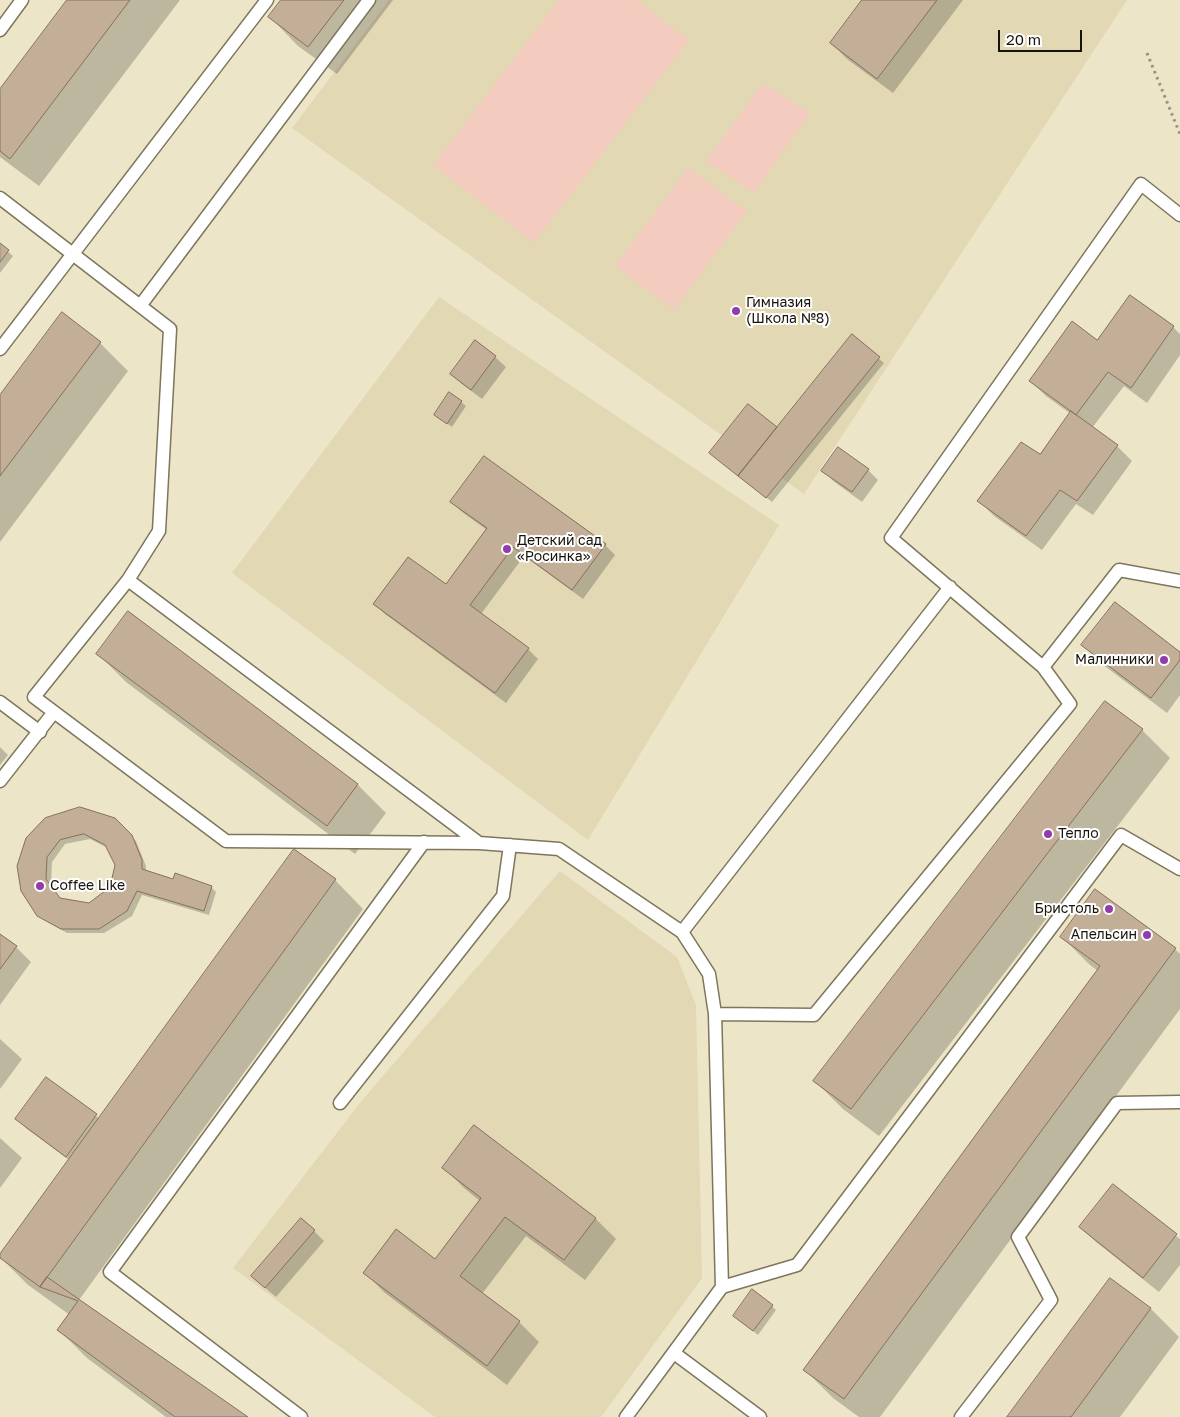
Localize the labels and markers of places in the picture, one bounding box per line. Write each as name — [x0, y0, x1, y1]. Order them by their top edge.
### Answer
place label: Гимназия (Школа №8) — [746, 295, 830, 328]
marker: Гимназия (Школа №8) — [730, 305, 742, 317]
place label: Детский сад «Росинка» — [517, 533, 602, 566]
marker: Детский сад «Росинка» — [501, 543, 513, 555]
place label: Малинники — [1075, 652, 1154, 668]
marker: Малинники — [1158, 654, 1170, 666]
place label: Тепло — [1058, 826, 1099, 842]
marker: Тепло — [1042, 828, 1054, 840]
place label: Coffee Like — [50, 878, 125, 894]
marker: Coffee Like — [34, 880, 46, 892]
place label: Бристоль — [1034, 901, 1099, 917]
marker: Бристоль — [1103, 903, 1115, 915]
place label: Апельсин — [1071, 927, 1137, 943]
marker: Апельсин — [1141, 929, 1153, 941]

